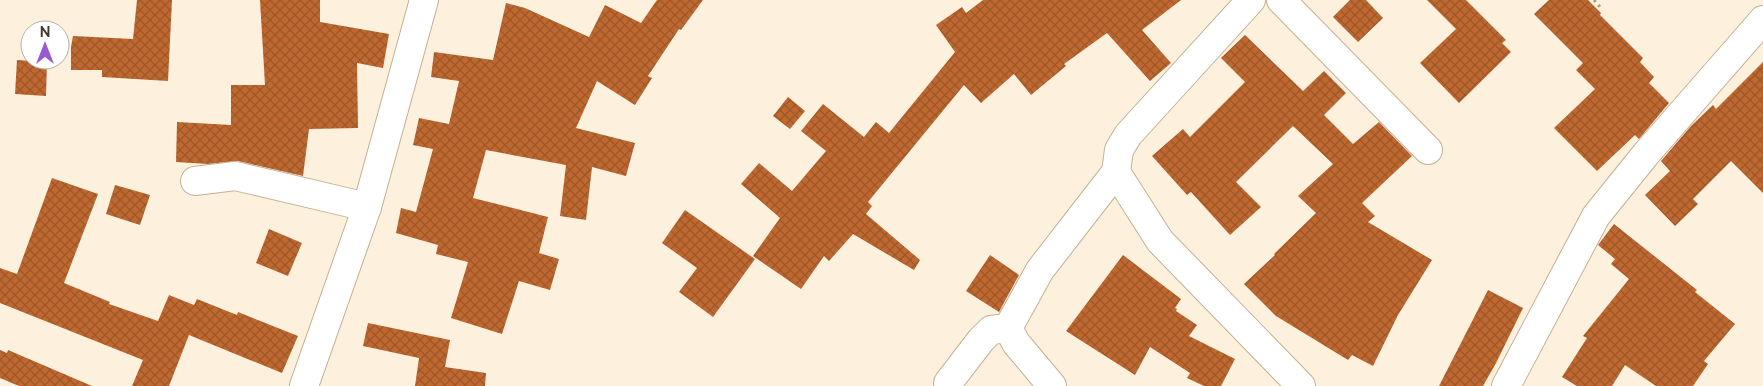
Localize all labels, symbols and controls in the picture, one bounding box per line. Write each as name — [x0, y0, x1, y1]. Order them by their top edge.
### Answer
north arrow — [20, 20, 70, 70]
text: N — [40, 24, 50, 40]

